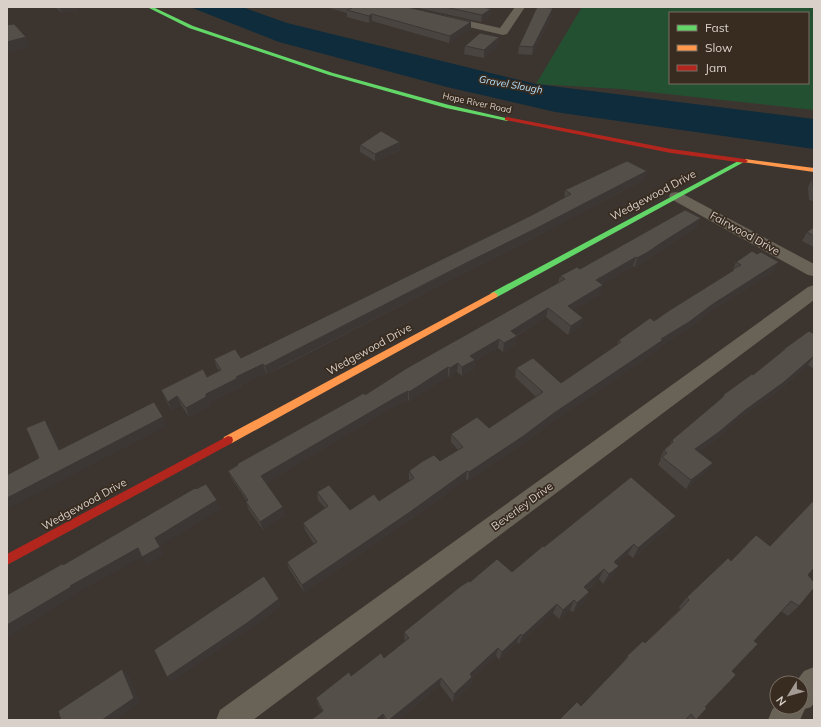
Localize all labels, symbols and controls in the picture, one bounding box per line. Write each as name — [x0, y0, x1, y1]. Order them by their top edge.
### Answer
legend — [669, 12, 809, 84]
text: Fast — [705, 20, 729, 35]
text: Slow — [705, 40, 733, 55]
text: Jam — [705, 60, 727, 75]
water label: Gravel Slough — [478, 72, 544, 97]
street label: Hope River Road — [442, 90, 513, 115]
street label: Wedgewood Drive — [608, 167, 698, 223]
street label: Fairwood Drive — [708, 208, 782, 258]
street label: Wedgewood Drive — [324, 320, 414, 378]
street label: Wedgewood Drive — [39, 475, 129, 533]
street label: Beverley Drive — [488, 479, 556, 533]
north arrow — [769, 675, 809, 715]
text: N — [773, 693, 789, 709]

